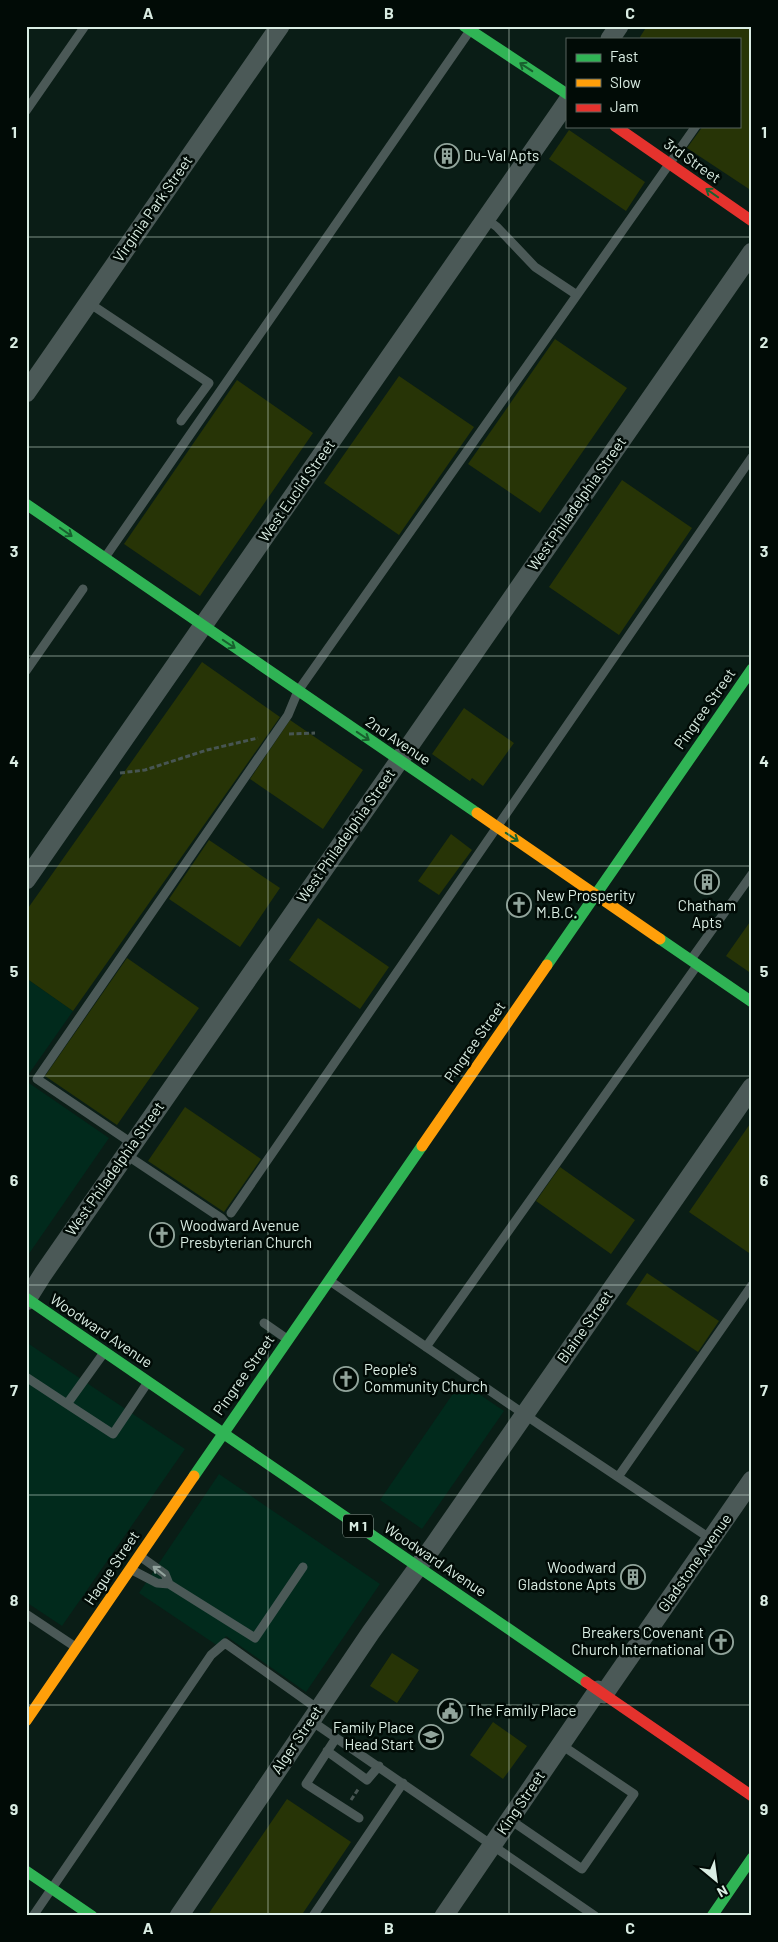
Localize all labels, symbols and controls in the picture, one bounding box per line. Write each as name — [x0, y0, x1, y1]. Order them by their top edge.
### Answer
text: A — [143, 3, 154, 22]
text: B — [384, 3, 394, 22]
text: C — [625, 3, 635, 22]
legend — [566, 38, 740, 128]
text: Fast — [610, 47, 638, 65]
one-way arrow — [519, 62, 533, 72]
text: Slow — [610, 73, 641, 91]
text: Jam — [610, 97, 639, 115]
text: 1 — [11, 122, 17, 141]
text: 1 — [761, 122, 767, 141]
street label: 3rd Street — [661, 134, 724, 186]
building icon: Du-Val Apts — [434, 143, 460, 169]
place label: Du-Val Apts — [464, 146, 539, 164]
street label: Virginia Park Street — [109, 152, 196, 265]
one-way arrow — [705, 188, 719, 198]
text: 2 — [10, 332, 19, 351]
text: 2 — [760, 332, 769, 351]
street label: West Philadelphia Street — [523, 433, 629, 574]
street label: West Euclid Street — [254, 436, 338, 545]
one-way arrow — [59, 527, 73, 537]
text: 3 — [10, 541, 18, 560]
text: 3 — [760, 541, 768, 560]
one-way arrow — [222, 639, 236, 649]
street label: Pingree Street — [670, 665, 739, 752]
street label: 2nd Avenue — [362, 712, 435, 769]
one-way arrow — [356, 731, 370, 741]
text: 4 — [9, 751, 19, 770]
text: 4 — [759, 751, 769, 770]
street label: West Philadelphia Street — [292, 765, 398, 906]
one-way arrow — [504, 832, 518, 842]
building icon: Chatham Apts — [694, 869, 720, 895]
place label: New Prosperity M.B.C. — [536, 886, 635, 921]
church icon: New Prosperity M.B.C. — [506, 892, 532, 918]
place label: Chatham Apts — [678, 896, 736, 931]
text: 5 — [10, 961, 19, 980]
text: 5 — [760, 961, 769, 980]
street label: Pingree Street — [440, 998, 509, 1085]
street label: West Philadelphia Street — [61, 1098, 167, 1239]
text: 6 — [10, 1170, 19, 1189]
text: 6 — [760, 1170, 769, 1189]
place label: Woodward Avenue Presbyterian Church — [180, 1216, 312, 1251]
church icon: Woodward Avenue Presbyterian Church — [149, 1222, 175, 1248]
street label: Blaine Street — [553, 1287, 616, 1366]
street label: Woodward Avenue — [47, 1289, 156, 1371]
street label: Pingree Street — [209, 1331, 278, 1418]
place label: People's Community Church — [364, 1360, 488, 1395]
church icon: People's Community Church — [333, 1366, 359, 1392]
text: 7 — [10, 1380, 18, 1399]
text: 7 — [760, 1380, 768, 1399]
street label: Gladstone Avenue — [654, 1510, 735, 1615]
road number: M 1 — [343, 1514, 373, 1538]
street label: Woodward Avenue — [381, 1518, 490, 1600]
street label: Hague Street — [80, 1527, 143, 1608]
place label: Woodward Gladstone Apts — [518, 1558, 616, 1593]
building icon: Woodward Gladstone Apts — [620, 1564, 646, 1590]
one-way arrow — [152, 1565, 165, 1576]
text: 8 — [10, 1590, 19, 1609]
text: 8 — [760, 1590, 769, 1609]
place label: Breakers Covenant Church International — [571, 1623, 704, 1658]
church icon: Breakers Covenant Church International — [708, 1629, 734, 1655]
public building icon: The Family Place — [437, 1698, 463, 1724]
place label: The Family Place — [468, 1701, 577, 1719]
street label: Alger Street — [267, 1702, 325, 1777]
place label: Family Place Head Start — [333, 1718, 414, 1753]
school or university icon: Family Place Head Start — [418, 1724, 444, 1750]
street label: King Street — [492, 1767, 548, 1838]
text: 9 — [10, 1799, 18, 1818]
text: 9 — [760, 1799, 768, 1818]
north arrow — [690, 1854, 740, 1904]
text: N — [714, 1882, 731, 1901]
text: A — [143, 1918, 154, 1937]
text: B — [384, 1918, 394, 1937]
text: C — [625, 1918, 635, 1937]

